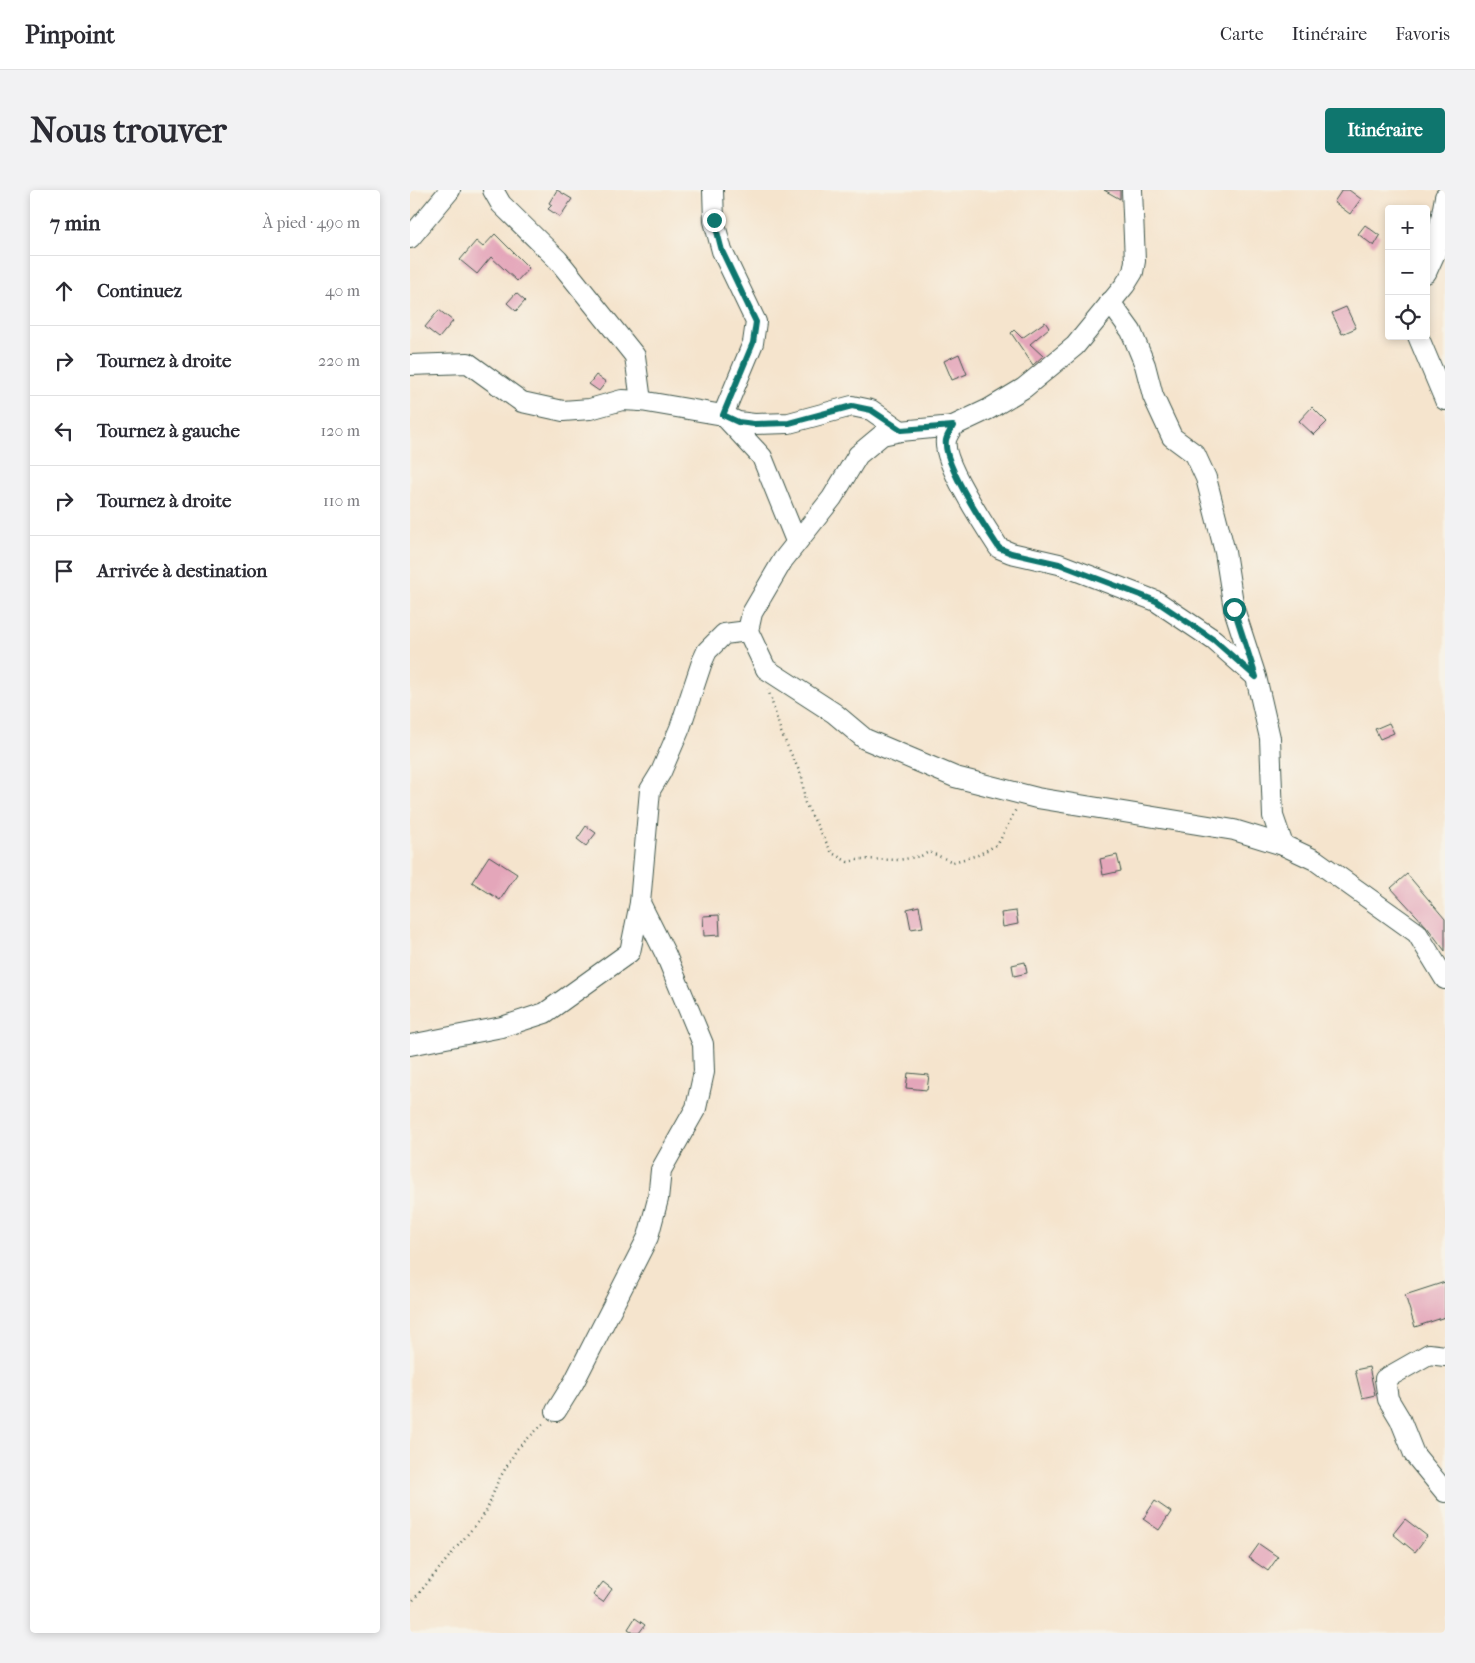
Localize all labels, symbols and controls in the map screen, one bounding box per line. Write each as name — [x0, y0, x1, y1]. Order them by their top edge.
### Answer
text: Pinpoint — [25, 21, 115, 49]
text: Carte — [1220, 24, 1264, 45]
text: Itinéraire — [1292, 24, 1367, 45]
text: Favoris — [1395, 24, 1450, 45]
button: Itinéraire — [1325, 108, 1445, 153]
text: Nous trouver — [30, 110, 227, 151]
map controls — [1385, 205, 1430, 340]
button: + — [1385, 205, 1430, 250]
route end — [703, 209, 726, 232]
text: 7 min — [50, 211, 101, 235]
text: À pied · 490 m — [263, 213, 360, 232]
button: − — [1385, 250, 1430, 295]
icon: ahead — [50, 277, 78, 305]
text: Continuez — [97, 280, 182, 302]
text: 40 m — [325, 281, 360, 300]
button: locate — [1385, 295, 1430, 340]
icon: right — [50, 347, 78, 375]
text: Tournez à droite — [97, 350, 231, 372]
text: 220 m — [318, 351, 360, 370]
icon: left — [50, 417, 78, 445]
text: Tournez à gauche — [97, 420, 240, 442]
text: 120 m — [321, 421, 360, 440]
icon: right — [50, 487, 78, 515]
text: Tournez à droite — [97, 490, 231, 512]
text: 110 m — [323, 491, 360, 510]
icon: arrive — [50, 557, 78, 585]
text: Arrivée à destination — [97, 560, 267, 582]
route start — [1223, 598, 1246, 621]

